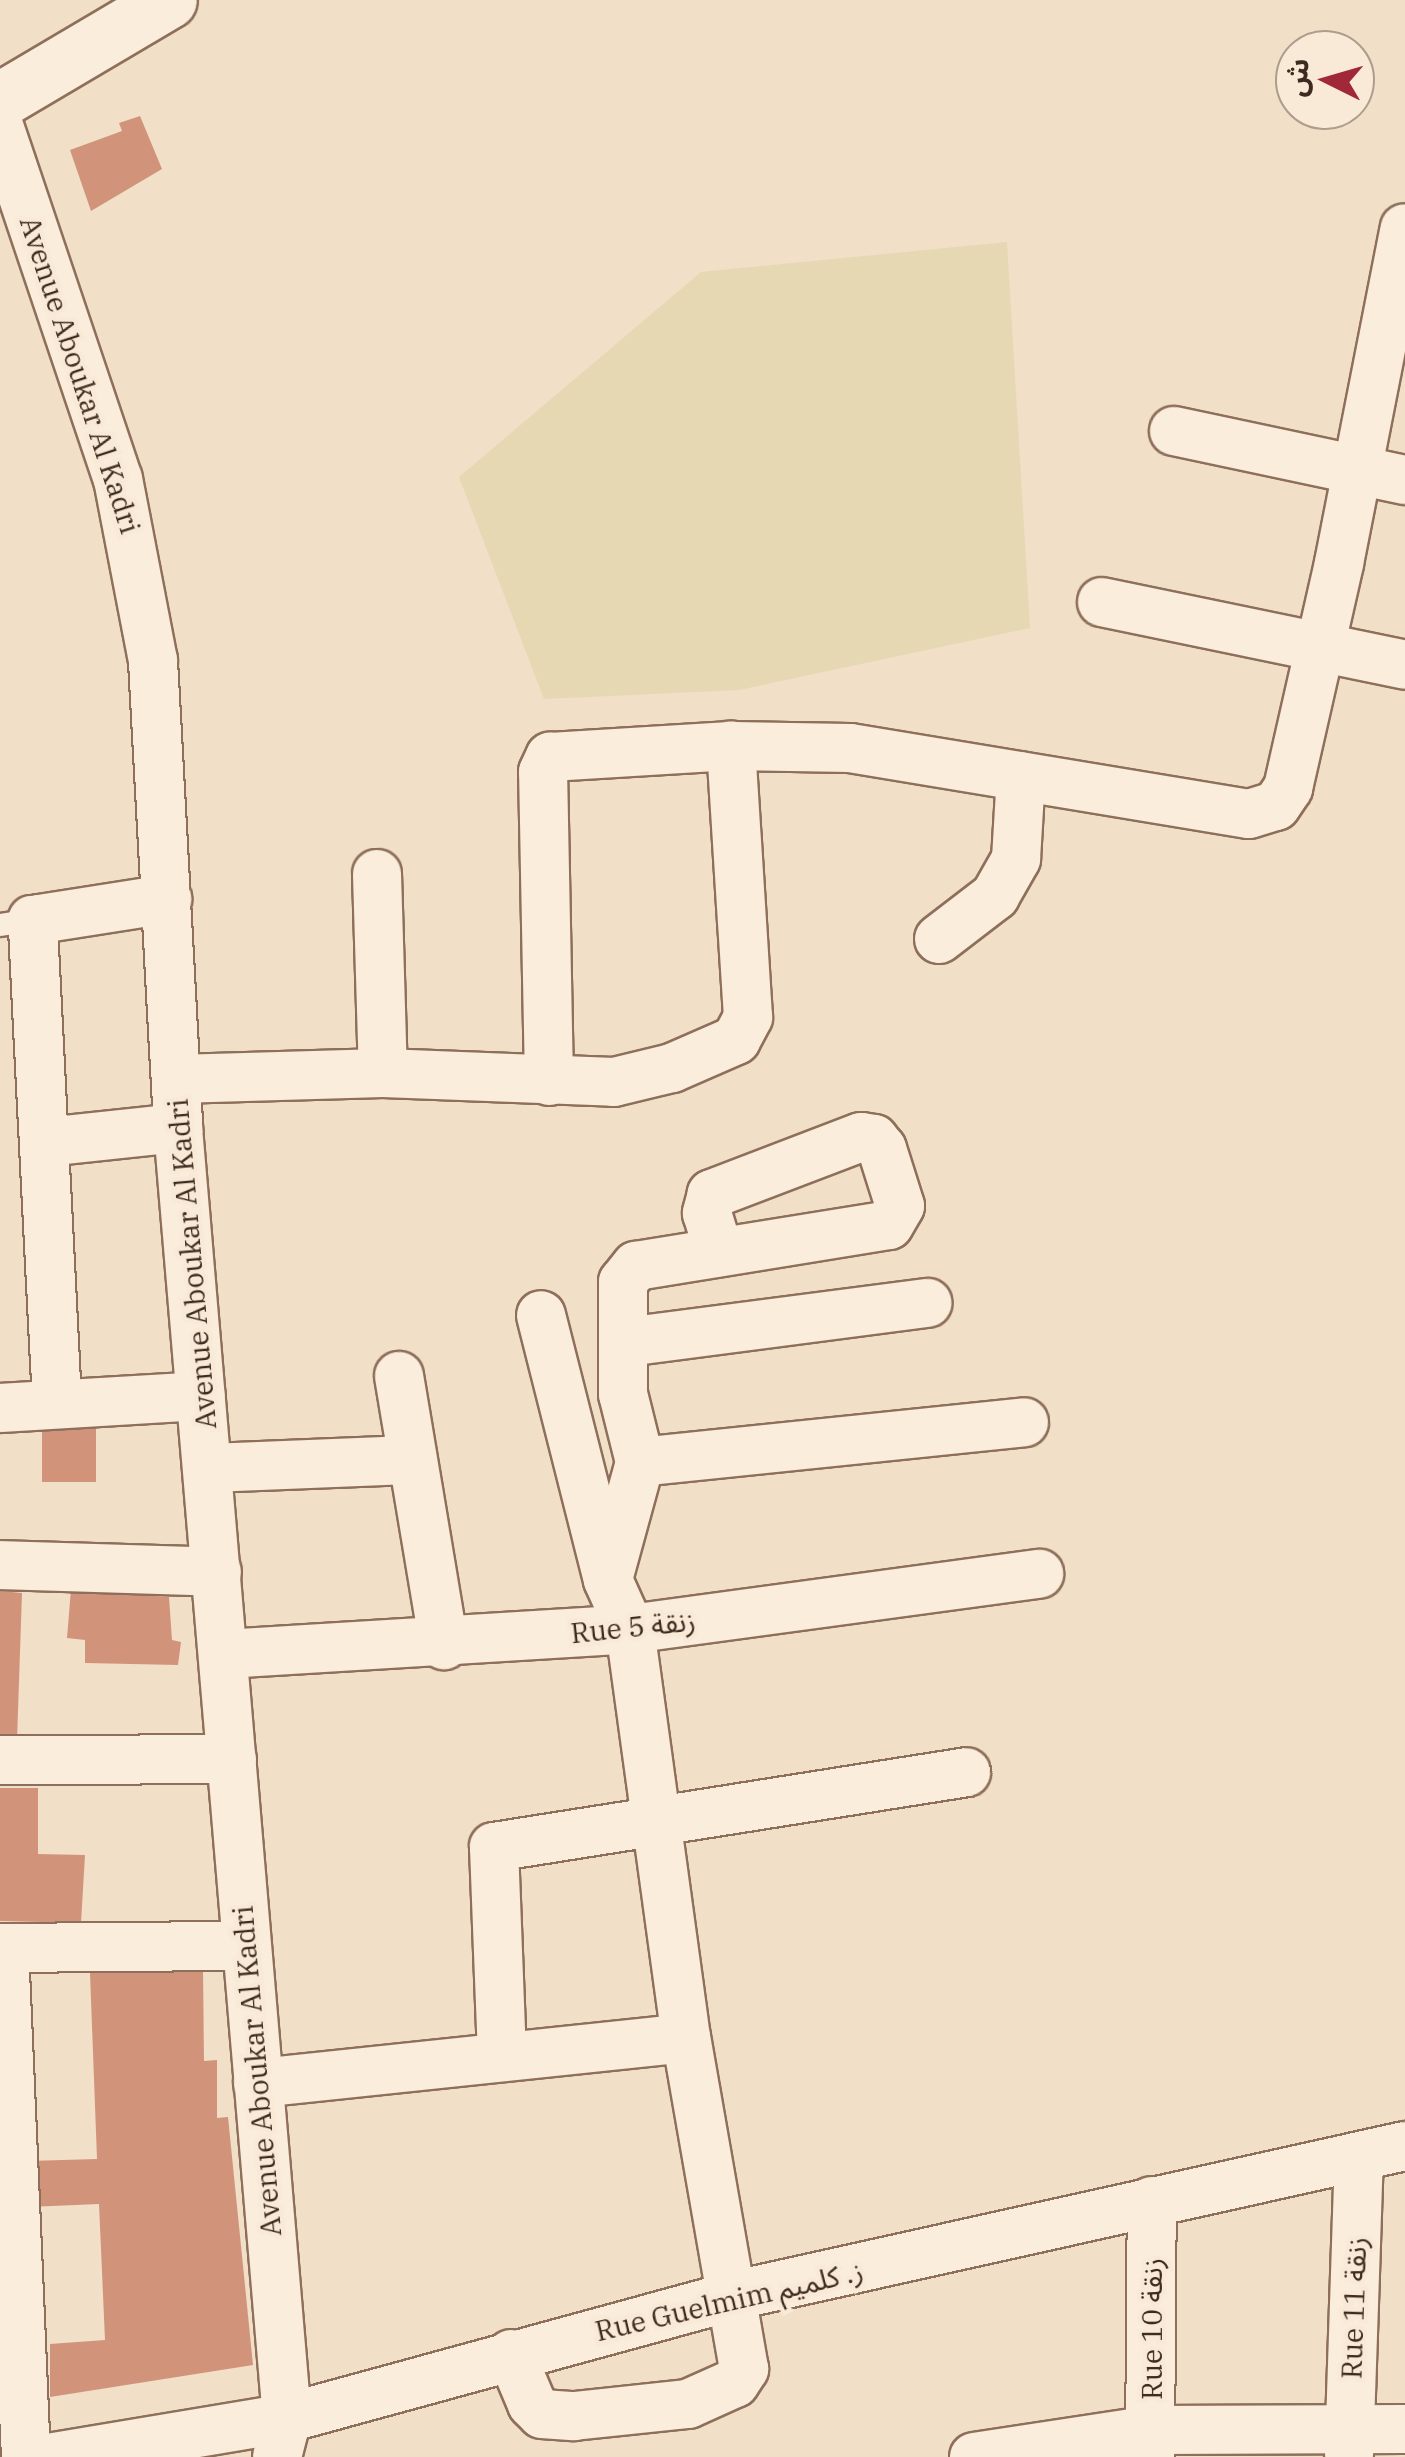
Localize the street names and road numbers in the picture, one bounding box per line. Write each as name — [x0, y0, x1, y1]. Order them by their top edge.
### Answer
street label: Avenue Aboukar Al Kadri — [13, 212, 147, 538]
street label: Avenue Aboukar Al Kadri — [161, 1097, 223, 1431]
street label: Rue 5 زنقة — [569, 1604, 697, 1650]
street label: Avenue Aboukar Al Kadri — [226, 1904, 288, 2238]
street label: Rue 11 زنقة — [1335, 2236, 1373, 2380]
street label: Rue Guelmim ز. كلميم — [592, 2254, 866, 2348]
street label: Rue 10 زنقة — [1135, 2258, 1169, 2400]

